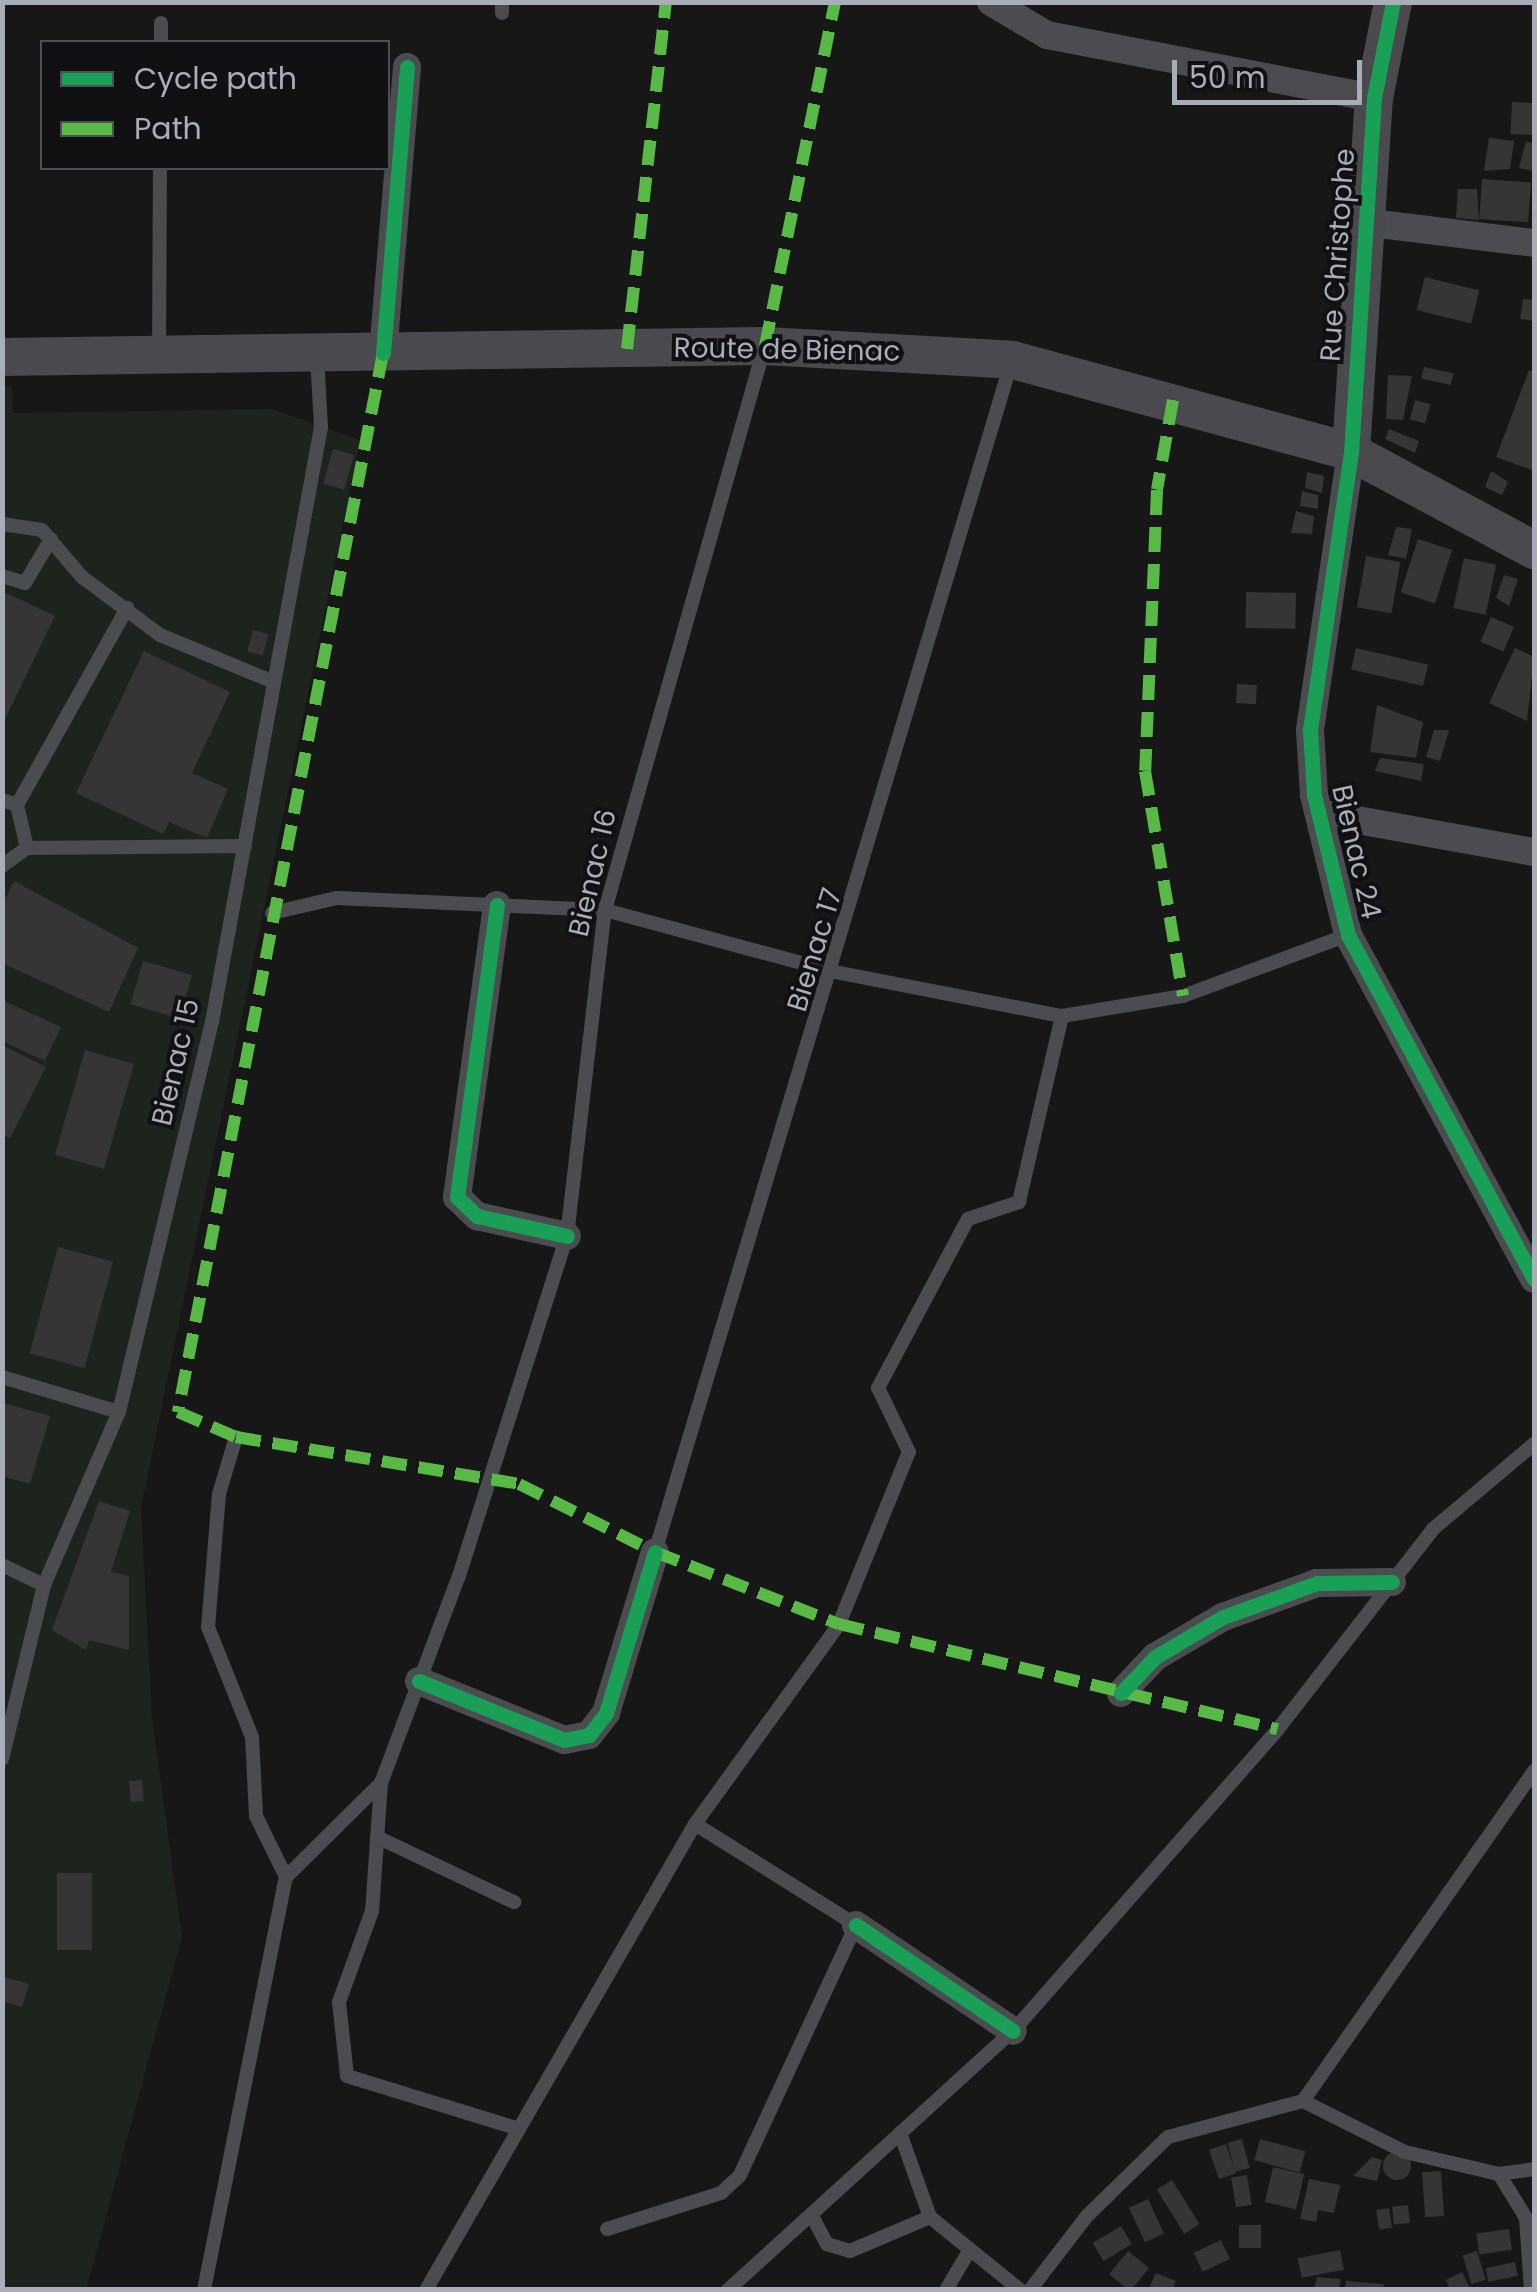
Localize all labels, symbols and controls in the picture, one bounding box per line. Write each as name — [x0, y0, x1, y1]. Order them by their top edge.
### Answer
legend — [40, 40, 390, 170]
scale bar — [1177, 40, 1367, 102]
text: 50 m — [1189, 56, 1266, 99]
text: Cycle path — [134, 57, 297, 100]
text: Path — [134, 107, 202, 150]
street label: Rue Christophe — [1314, 147, 1362, 363]
street label: Route de Bienac — [673, 331, 901, 369]
street label: Bienac 24 — [1324, 782, 1388, 922]
street label: Bienac 16 — [562, 806, 624, 940]
street label: Bienac 17 — [780, 884, 850, 1016]
street label: Bienac 15 — [145, 995, 207, 1129]

